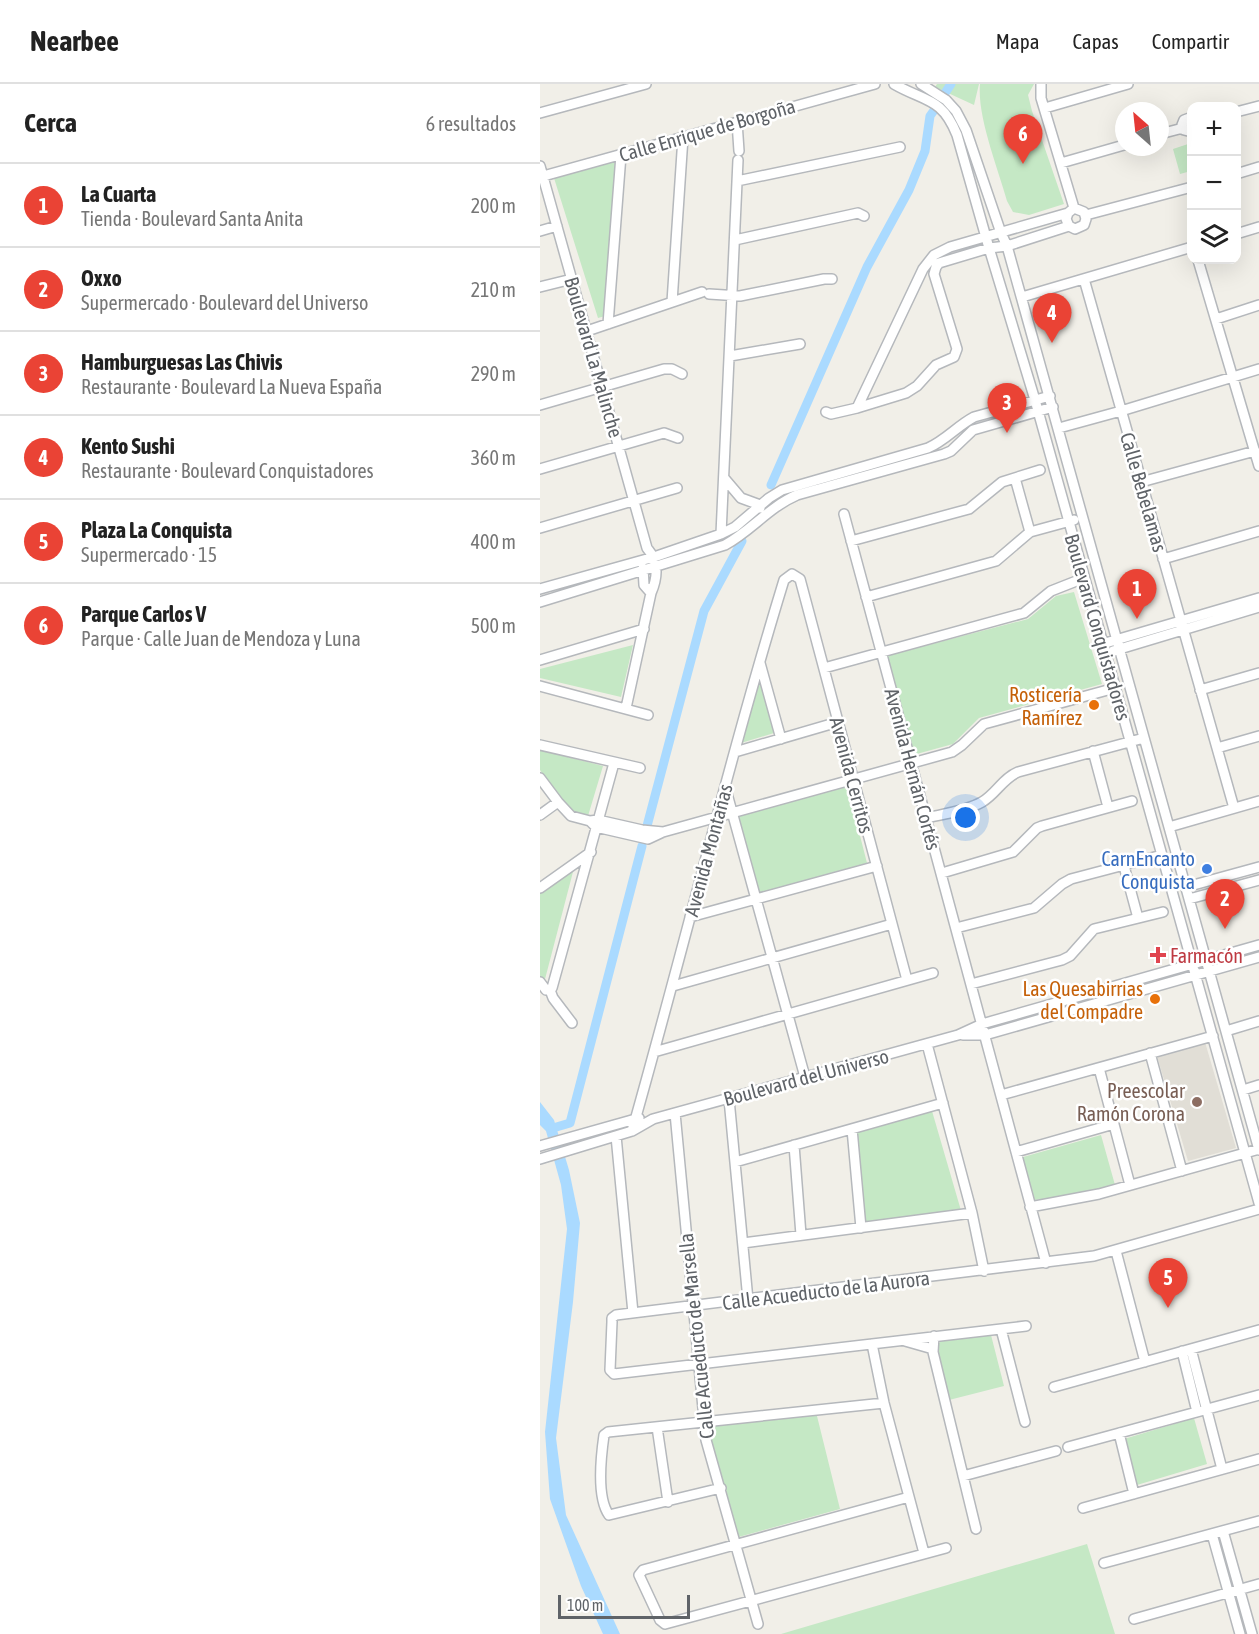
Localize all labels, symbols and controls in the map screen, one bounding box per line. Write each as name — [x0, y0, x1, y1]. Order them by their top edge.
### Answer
text: Nearbee — [30, 25, 119, 57]
text: Mapa — [996, 29, 1039, 53]
text: Capas — [1072, 29, 1119, 53]
text: Compartir — [1152, 29, 1229, 53]
street label: Calle Enrique de Borgoña — [616, 94, 798, 166]
north arrow — [1115, 102, 1169, 156]
map controls — [1187, 102, 1241, 264]
button: + — [1187, 102, 1241, 156]
text: Cerca — [24, 108, 77, 138]
text: 6 resultados — [426, 112, 516, 135]
pin: 6 — [1004, 115, 1042, 164]
button: − — [1187, 156, 1241, 210]
text: La Cuarta — [81, 181, 156, 207]
text: 1 — [39, 194, 48, 217]
text: 200 m — [471, 194, 516, 217]
text: Tienda · Boulevard Santa Anita — [81, 207, 304, 230]
button: layers — [1187, 210, 1241, 264]
text: Oxxo — [81, 265, 122, 291]
street label: Boulevard La Malinche — [560, 274, 628, 440]
text: 2 — [39, 278, 48, 301]
text: 210 m — [471, 278, 516, 301]
text: Supermercado · Boulevard del Universo — [81, 291, 368, 314]
pin: 4 — [1032, 294, 1072, 343]
text: Hamburguesas Las Chivis — [81, 349, 283, 375]
text: 3 — [39, 362, 48, 385]
text: 290 m — [471, 362, 516, 385]
text: Restaurante · Boulevard La Nueva España — [81, 375, 382, 398]
pin: 3 — [988, 384, 1026, 433]
street label: Calle Bebelamas — [1116, 430, 1172, 554]
text: Kento Sushi — [81, 433, 175, 459]
text: 4 — [39, 446, 48, 469]
text: 360 m — [471, 446, 516, 469]
text: Restaurante · Boulevard Conquistadores — [81, 459, 374, 482]
text: Plaza La Conquista — [81, 517, 232, 543]
text: 5 — [39, 530, 48, 553]
text: 400 m — [471, 530, 516, 553]
street label: Boulevard Conquistadores — [1060, 531, 1136, 723]
text: Supermercado · 15 — [81, 543, 217, 566]
pin: 1 — [1118, 570, 1156, 619]
text: Parque Carlos V — [81, 601, 206, 627]
text: 6 — [39, 614, 48, 637]
text: 500 m — [471, 614, 516, 637]
text: Parque · Calle Juan de Mendoza y Luna — [81, 627, 361, 650]
place label: Rosticería Ramírez — [1009, 683, 1082, 729]
street label: Avenida Hernán Cortés — [880, 686, 946, 852]
marker: Rosticería Ramírez — [1087, 698, 1101, 712]
street label: Avenida Cerritos — [825, 714, 879, 836]
street label: Avenida Montañas — [679, 781, 737, 919]
your location — [951, 803, 980, 832]
place label: CarnEncanto Conquista — [1102, 847, 1195, 893]
marker: CarnEncanto Conquista — [1200, 862, 1214, 876]
pin: 2 — [1206, 880, 1244, 929]
place label: Farmacón — [1170, 944, 1243, 967]
marker: Farmacón — [1151, 948, 1165, 962]
place label: Las Quesabirrias del Compadre — [1023, 977, 1143, 1023]
marker: Las Quesabirrias del Compadre — [1148, 992, 1162, 1006]
street label: Boulevard del Universo — [721, 1044, 891, 1110]
place label: Preescolar Ramón Corona — [1077, 1079, 1186, 1125]
marker: Preescolar Ramón Corona — [1190, 1095, 1204, 1109]
street label: Calle Acueducto de Marsella — [674, 1232, 718, 1440]
pin: 5 — [1148, 1258, 1188, 1308]
street label: Calle Acueducto de la Aurora — [721, 1266, 931, 1314]
scale bar — [558, 1592, 690, 1620]
text: 100 m — [567, 1596, 603, 1614]

